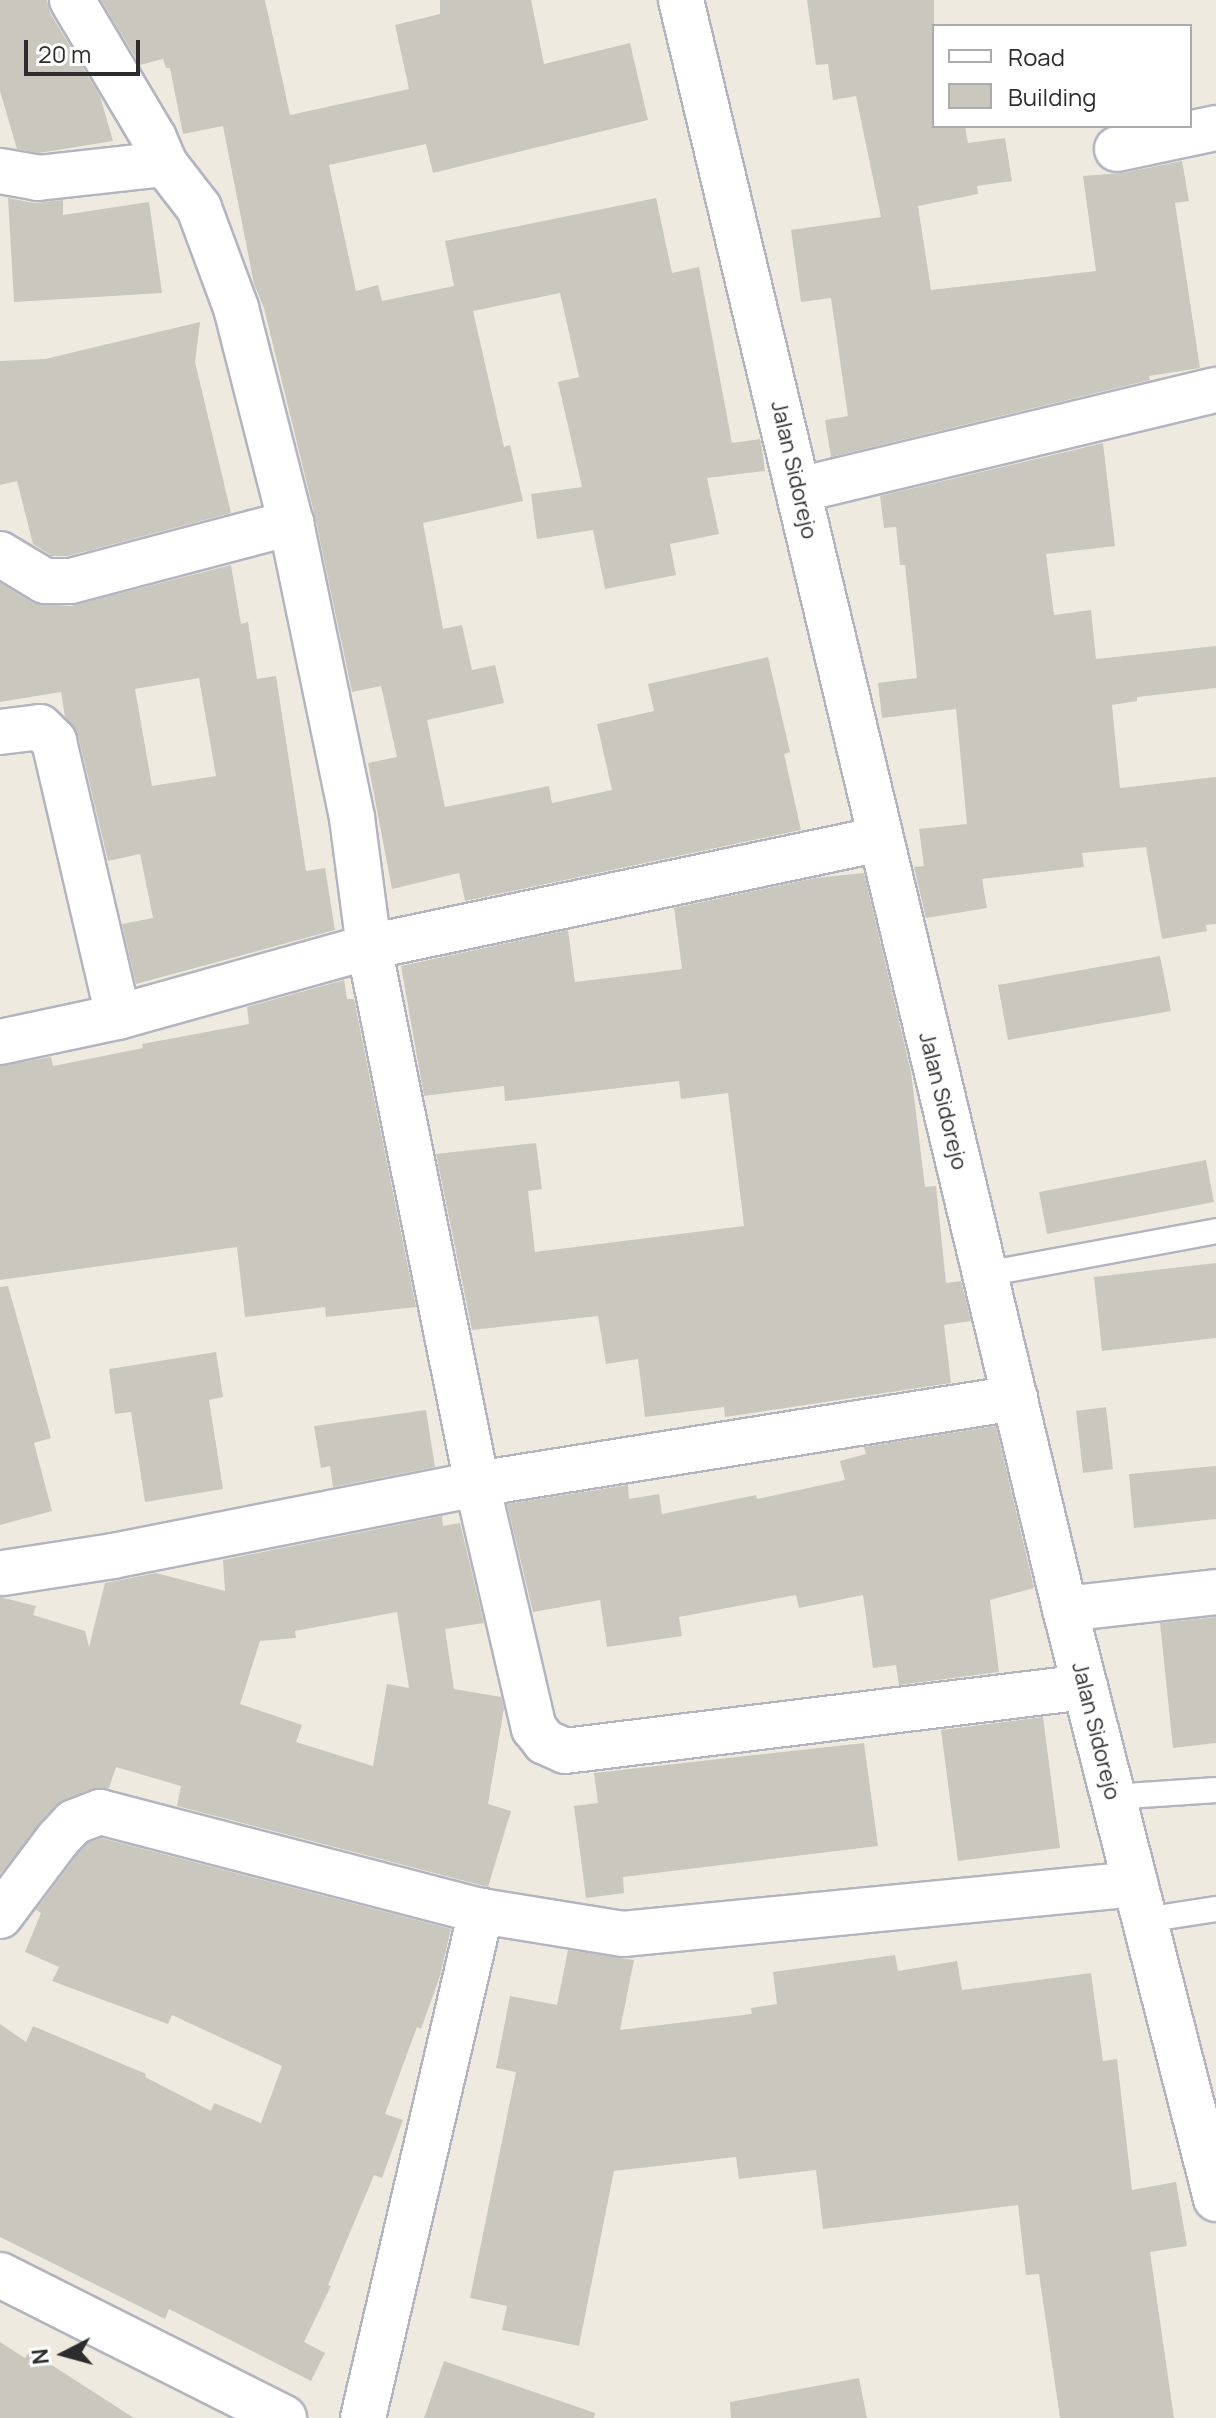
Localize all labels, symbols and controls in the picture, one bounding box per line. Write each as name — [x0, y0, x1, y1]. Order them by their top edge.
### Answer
scale bar — [28, 24, 144, 74]
legend — [932, 24, 1192, 128]
text: 20 m — [38, 37, 91, 70]
text: Road — [1008, 40, 1065, 73]
text: Building — [1008, 80, 1096, 113]
street label: Jalan Sidorejo — [765, 398, 823, 542]
street label: Jalan Sidorejo — [913, 1029, 973, 1173]
street label: Jalan Sidorejo — [1066, 1659, 1126, 1803]
north arrow — [24, 2314, 104, 2394]
text: N — [24, 2347, 56, 2366]

